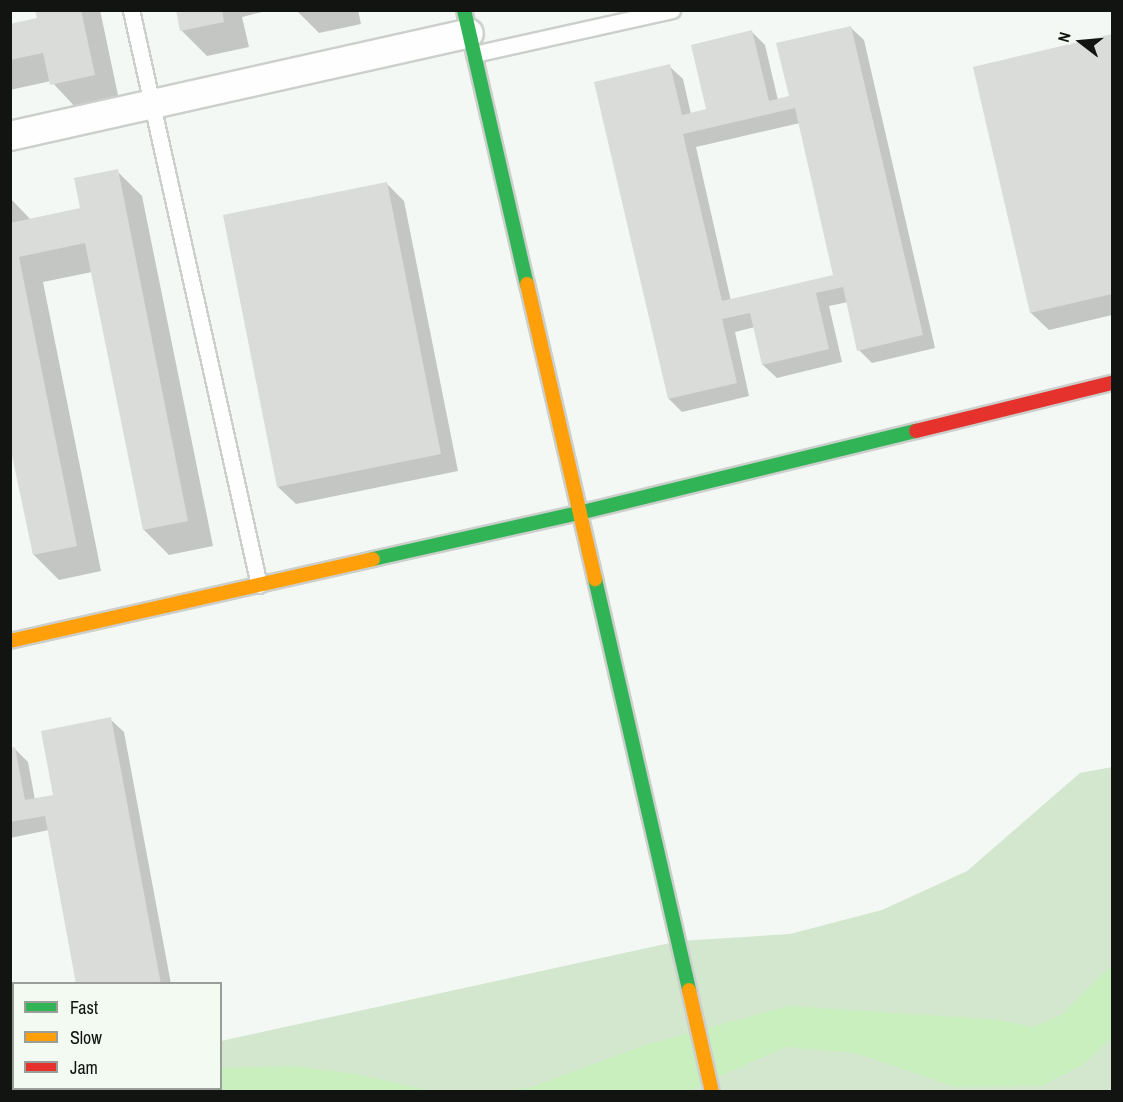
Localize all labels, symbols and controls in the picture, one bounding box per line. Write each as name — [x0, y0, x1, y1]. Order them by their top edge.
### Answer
north arrow — [1051, 12, 1111, 72]
text: N — [1052, 29, 1076, 45]
legend — [12, 982, 222, 1090]
text: Fast — [70, 995, 98, 1020]
text: Slow — [70, 1025, 102, 1050]
text: Jam — [70, 1055, 98, 1080]

